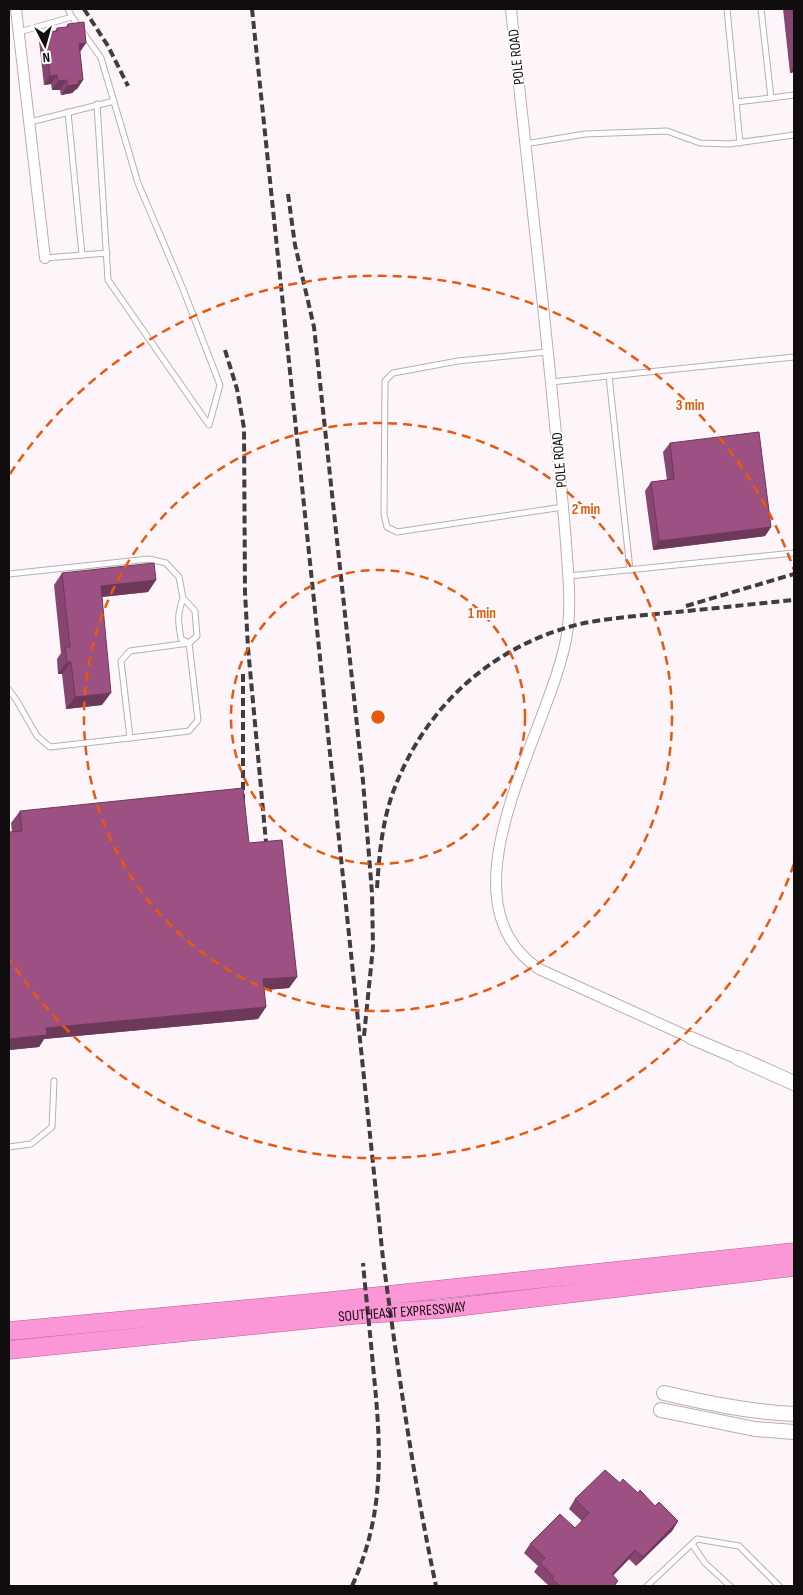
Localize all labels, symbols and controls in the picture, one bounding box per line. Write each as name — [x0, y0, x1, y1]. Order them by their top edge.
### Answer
north arrow — [20, 20, 70, 70]
street label: POLE ROAD — [504, 28, 529, 86]
text: N — [42, 49, 51, 66]
text: 3 min — [676, 396, 704, 415]
street label: POLE ROAD — [548, 431, 571, 489]
text: 2 min — [572, 500, 600, 519]
text: 1 min — [468, 604, 496, 623]
centre of rings — [369, 708, 387, 726]
street label: SOUTHEAST EXPRESSWAY — [337, 1297, 468, 1327]

